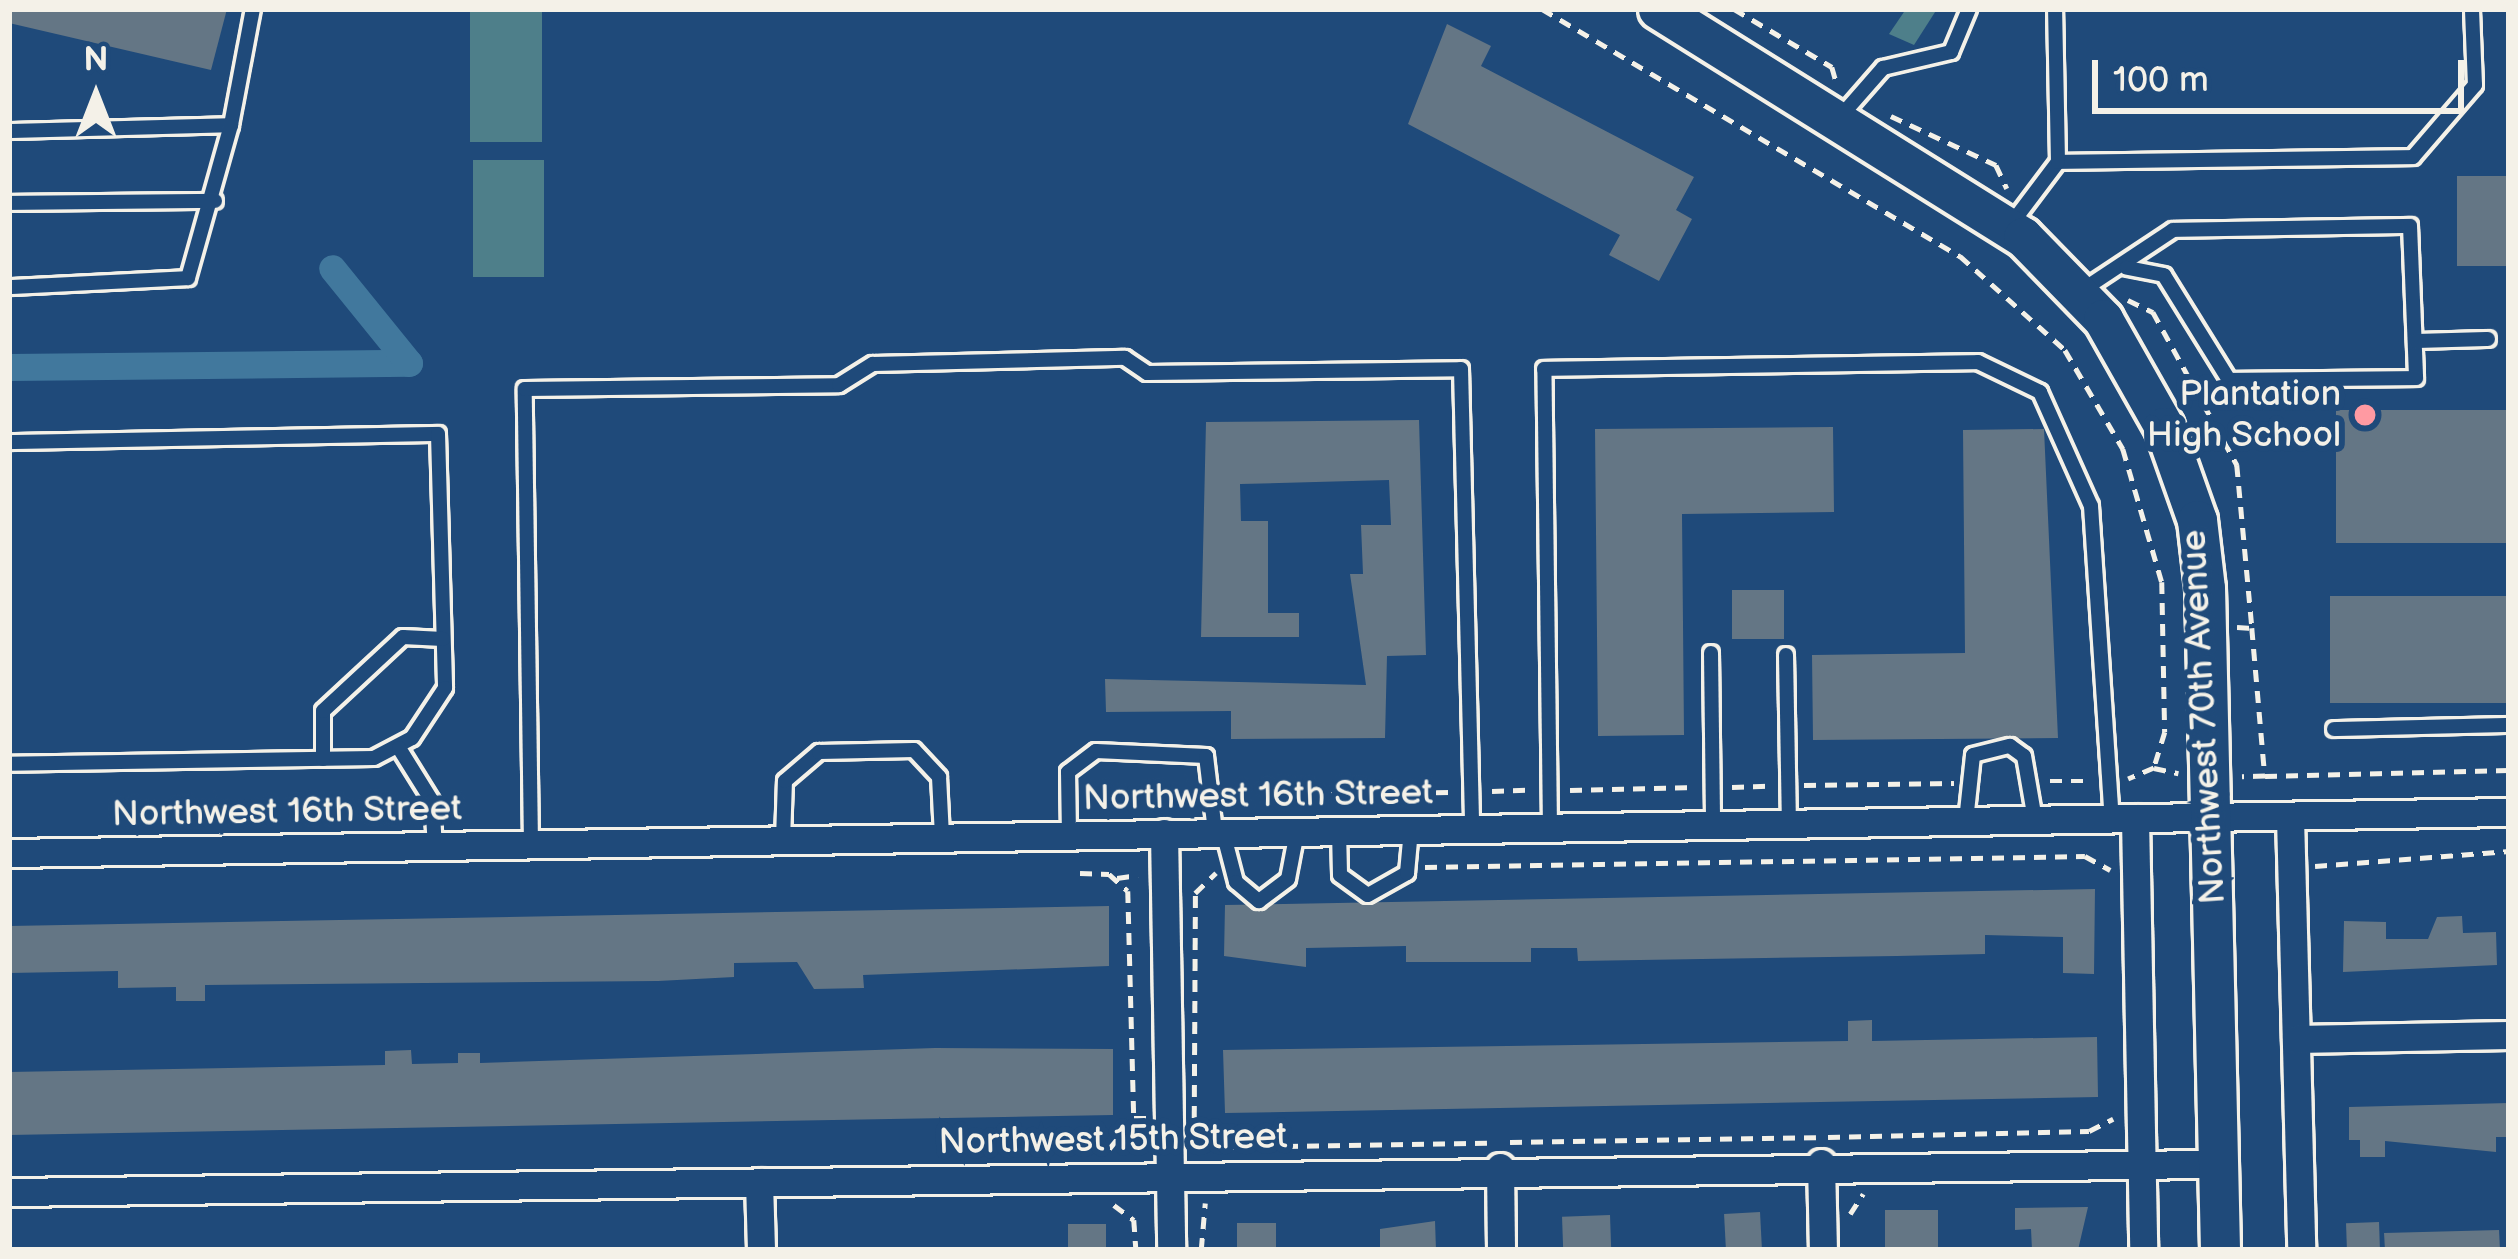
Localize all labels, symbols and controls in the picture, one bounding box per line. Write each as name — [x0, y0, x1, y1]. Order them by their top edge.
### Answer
north arrow — [36, 36, 156, 156]
scale bar — [2098, 36, 2470, 110]
text: N — [84, 40, 108, 80]
text: 100 m — [2113, 59, 2209, 102]
place label: Plantation High School — [2146, 372, 2341, 457]
marker: Plantation High School — [2352, 402, 2378, 428]
street label: Northwest 70th Avenue — [2173, 528, 2235, 906]
street label: Northwest 16th Street — [1082, 771, 1434, 821]
street label: Northwest 16th Street — [111, 787, 463, 837]
street label: Northwest 15th Street — [938, 1115, 1288, 1165]

